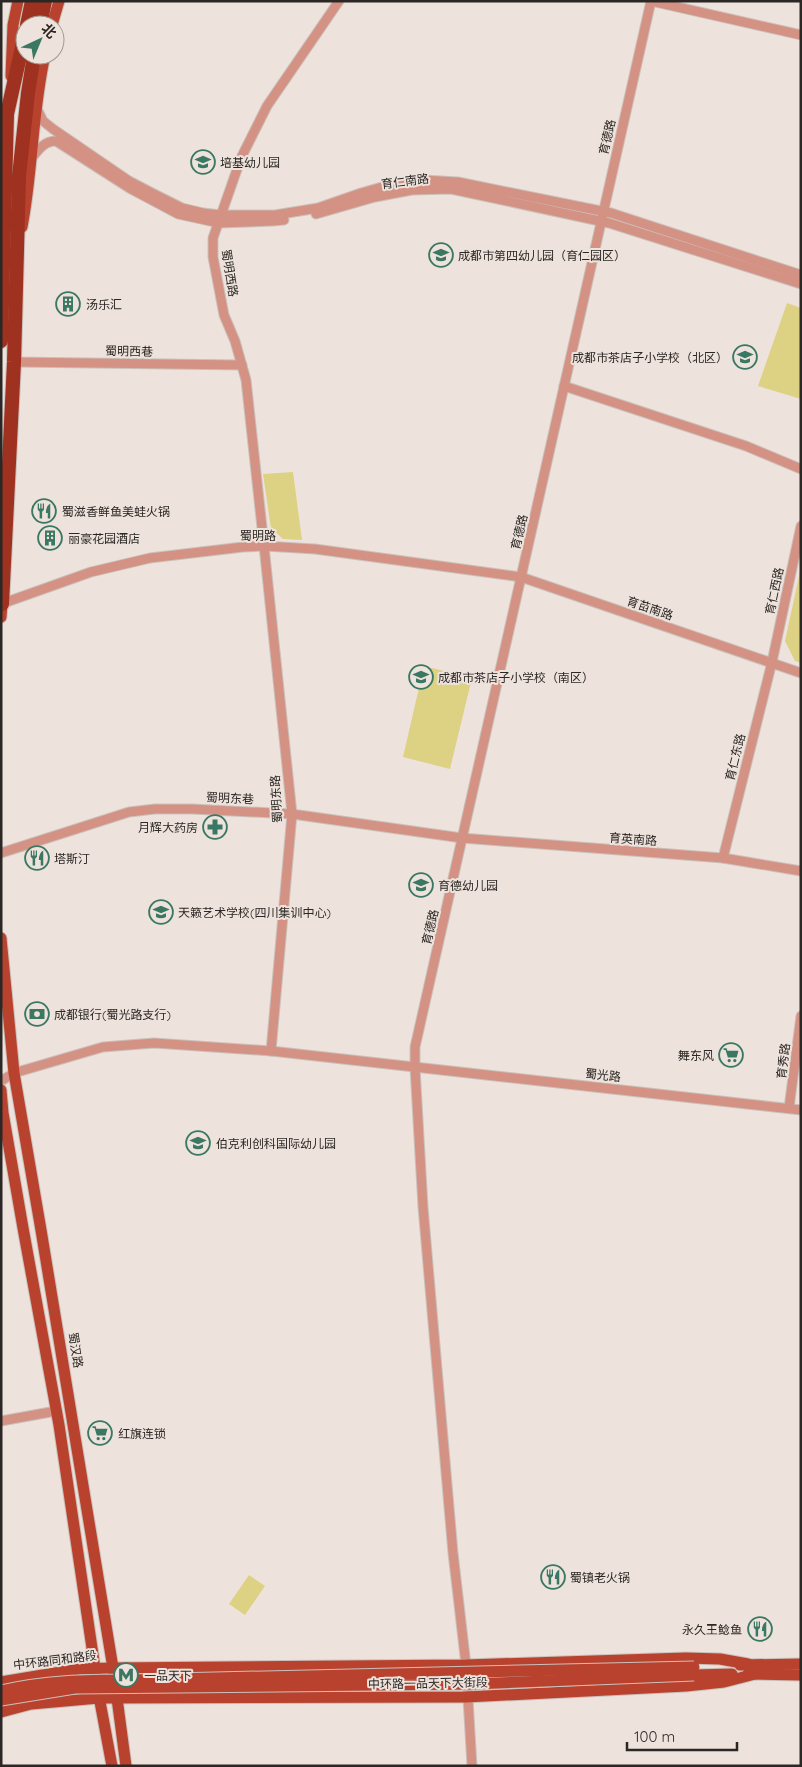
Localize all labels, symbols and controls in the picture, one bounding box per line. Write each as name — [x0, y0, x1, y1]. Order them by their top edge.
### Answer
north arrow — [15, 15, 65, 65]
text: 北 — [38, 19, 60, 42]
street label: 育德路 — [596, 118, 618, 156]
school or university icon: 培基幼儿园 — [190, 149, 216, 175]
place label: 培基幼儿园 — [220, 155, 280, 170]
street label: 育仁南路 — [380, 171, 430, 191]
school or university icon: 成都市第四幼儿园（育仁园区） — [428, 242, 454, 268]
street label: 蜀明西路 — [219, 248, 241, 298]
place label: 成都市第四幼儿园（育仁园区） — [458, 248, 626, 263]
building icon: 汤乐汇 — [55, 291, 81, 317]
place label: 汤乐汇 — [86, 297, 122, 312]
street label: 蜀明西巷 — [105, 343, 153, 359]
school or university icon: 成都市茶店子小学校（北区） — [732, 344, 758, 370]
place label: 成都市茶店子小学校（北区） — [572, 350, 728, 365]
restaurant icon: 蜀滋香鲜鱼美蛙火锅 — [31, 498, 57, 524]
place label: 蜀滋香鲜鱼美蛙火锅 — [62, 504, 170, 519]
street label: 育德路 — [508, 513, 530, 551]
building icon: 丽豪花园酒店 — [37, 525, 63, 551]
street label: 蜀明路 — [240, 528, 276, 543]
place label: 丽豪花园酒店 — [68, 531, 140, 546]
street label: 育仁西路 — [762, 566, 786, 616]
street label: 育苗南路 — [625, 593, 675, 623]
school or university icon: 成都市茶店子小学校（南区） — [408, 664, 434, 690]
place label: 成都市茶店子小学校（南区） — [438, 670, 594, 685]
street label: 育仁东路 — [722, 732, 748, 782]
street label: 蜀明东路 — [267, 775, 285, 823]
street label: 蜀明东巷 — [206, 789, 254, 807]
pharmacy icon: 月辉大药房 — [202, 814, 228, 840]
place label: 月辉大药房 — [138, 820, 198, 835]
street label: 育英南路 — [609, 830, 657, 848]
restaurant icon: 塔斯汀 — [24, 845, 50, 871]
place label: 塔斯汀 — [54, 851, 90, 866]
school or university icon: 育德幼儿园 — [408, 872, 434, 898]
place label: 育德幼儿园 — [438, 878, 498, 893]
school or university icon: 天籁艺术学校(四川集训中心) — [148, 899, 174, 925]
place label: 天籁艺术学校(四川集训中心) — [178, 905, 331, 920]
street label: 育德路 — [419, 908, 441, 946]
bank icon: 成都银行(蜀光路支行) — [24, 1001, 50, 1027]
place label: 成都银行(蜀光路支行) — [54, 1007, 171, 1022]
supermarket icon: 舞东风 — [718, 1042, 744, 1068]
street label: 育秀路 — [773, 1042, 793, 1080]
place label: 舞东风 — [678, 1048, 714, 1063]
street label: 蜀光路 — [584, 1066, 622, 1084]
school or university icon: 伯克利创科国际幼儿园 — [185, 1130, 211, 1156]
place label: 伯克利创科国际幼儿园 — [216, 1136, 336, 1151]
street label: 蜀汉路 — [66, 1331, 86, 1369]
supermarket icon: 红旗连锁 — [87, 1420, 113, 1446]
place label: 红旗连锁 — [118, 1426, 166, 1441]
restaurant icon: 蜀镇老火锅 — [540, 1564, 566, 1590]
place label: 蜀镇老火锅 — [570, 1570, 630, 1585]
restaurant icon: 永久王鲶鱼 — [747, 1616, 773, 1642]
place label: 永久王鲶鱼 — [682, 1622, 742, 1637]
street label: 中环路同和路段 — [12, 1647, 98, 1673]
metro station icon: 一品天下 — [113, 1662, 139, 1688]
place label: 一品天下 — [144, 1668, 192, 1683]
street label: 中环路一品天下大街段 — [368, 1674, 488, 1692]
scale bar — [627, 1720, 737, 1752]
text: 100 m — [634, 1727, 675, 1746]

